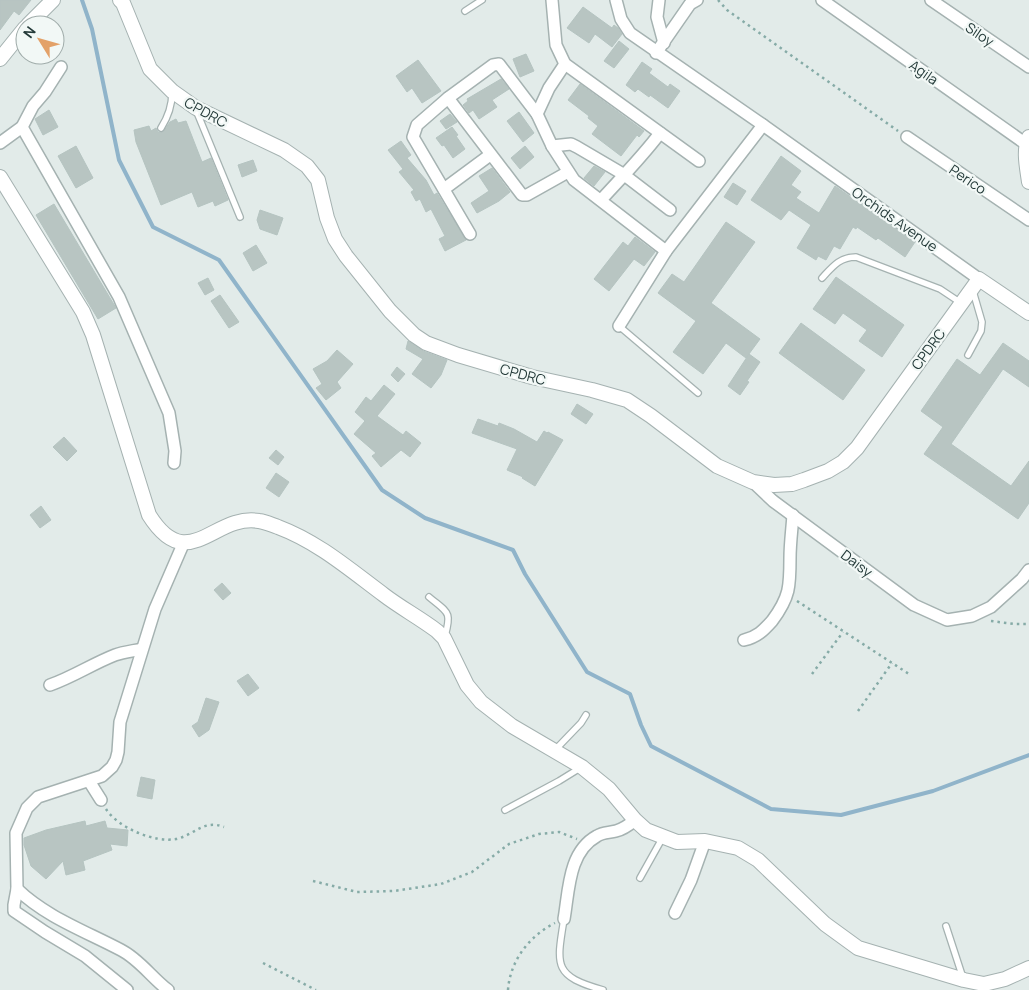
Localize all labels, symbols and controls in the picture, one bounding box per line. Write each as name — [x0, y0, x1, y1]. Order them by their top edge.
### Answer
north arrow — [15, 15, 65, 65]
street label: Siloy — [962, 18, 998, 51]
text: N — [19, 22, 40, 42]
street label: Agila — [906, 55, 942, 89]
street label: CPDRC — [181, 92, 231, 132]
street label: Perico — [946, 160, 990, 198]
street label: Orchids Avenue — [848, 182, 942, 256]
street label: CPDRC — [907, 325, 949, 373]
street label: CPDRC — [498, 359, 548, 389]
street label: Daisy — [837, 545, 877, 581]

